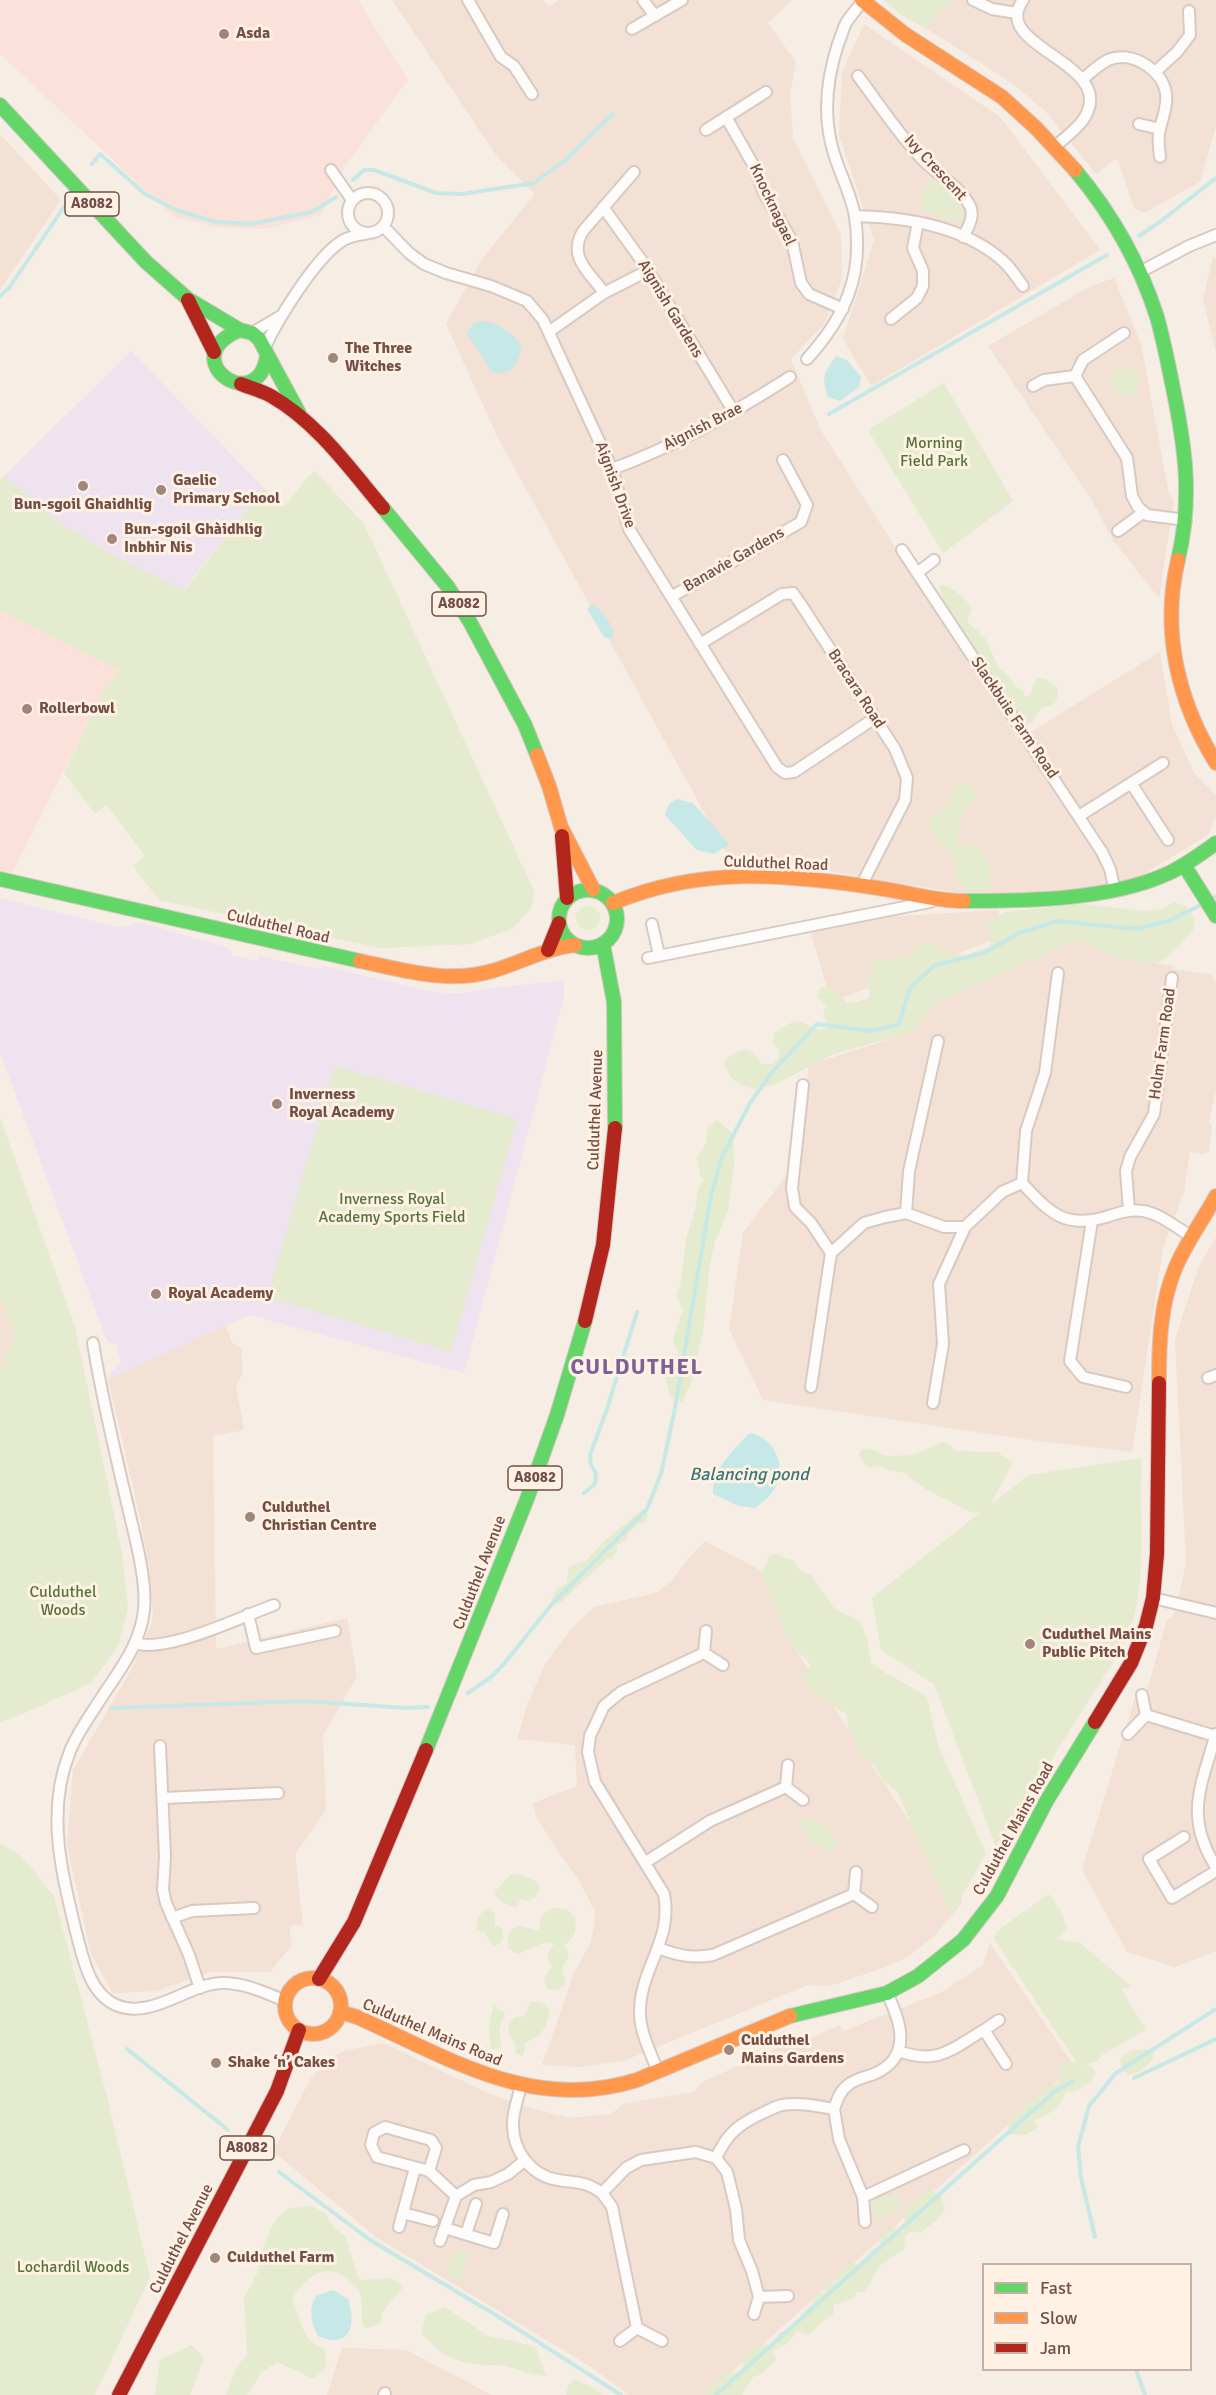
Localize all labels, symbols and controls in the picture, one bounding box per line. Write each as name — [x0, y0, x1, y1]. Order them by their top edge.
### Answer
place label: Asda — [236, 24, 270, 44]
marker: Asda — [217, 27, 231, 41]
street label: Ivy Crescent — [900, 131, 970, 205]
street label: Knocknagael — [745, 161, 799, 249]
road number: A8082 — [65, 192, 119, 216]
street label: Aignish Gardens — [633, 256, 707, 362]
place label: The Three Witches — [345, 339, 412, 377]
marker: The Three Witches — [326, 351, 340, 365]
street label: Aignish Brae — [660, 399, 746, 455]
park label: Morning Field Park — [900, 434, 968, 472]
street label: Aignish Drive — [590, 439, 640, 531]
place label: Gaelic Primary School — [173, 471, 280, 509]
marker: Bun-sgoil Ghaidhlig — [76, 479, 90, 493]
marker: Gaelic Primary School — [154, 483, 168, 497]
place label: Bun-sgoil Ghaidhlig — [14, 495, 152, 515]
place label: Bun-sgoil Ghàidhlig Inbhir Nis — [124, 520, 262, 558]
street label: Banavie Gardens — [680, 523, 788, 597]
marker: Bun-sgoil Ghàidhlig Inbhir Nis — [105, 532, 119, 546]
road number: A8082 — [432, 592, 486, 616]
street label: Bracara Road — [823, 646, 889, 732]
street label: Slackbuie Farm Road — [966, 654, 1062, 782]
place label: Rollerbowl — [39, 699, 115, 719]
marker: Rollerbowl — [20, 702, 34, 716]
street label: Culduthel Road — [723, 853, 829, 875]
street label: Culduthel Road — [225, 906, 331, 948]
street label: Holm Farm Road — [1146, 987, 1180, 1101]
street label: Culduthel Avenue — [584, 1049, 608, 1171]
place label: Inverness Royal Academy — [289, 1085, 394, 1123]
marker: Inverness Royal Academy — [270, 1097, 284, 1111]
park label: Inverness Royal Academy Sports Field — [318, 1190, 466, 1228]
place label: Royal Academy — [168, 1284, 273, 1304]
marker: Royal Academy — [149, 1287, 163, 1301]
district label: CULDUTHEL — [570, 1355, 704, 1381]
water label: Balancing pond — [689, 1464, 809, 1486]
road number: A8082 — [508, 1466, 562, 1490]
place label: Culduthel Christian Centre — [262, 1498, 377, 1536]
marker: Culduthel Christian Centre — [243, 1510, 257, 1524]
street label: Culduthel Avenue — [449, 1513, 511, 1633]
park label: Culduthel Woods — [29, 1583, 97, 1621]
place label: Cuduthel Mains Public Pitch — [1042, 1625, 1151, 1663]
marker: Cuduthel Mains Public Pitch — [1023, 1637, 1037, 1651]
street label: Culduthel Mains Road — [969, 1759, 1059, 1899]
street label: Culduthel Mains Road — [359, 1995, 505, 2071]
place label: Culduthel Mains Gardens — [741, 2031, 844, 2069]
marker: Culduthel Mains Gardens — [722, 2043, 736, 2057]
place label: Shake ‘n’ Cakes — [228, 2053, 335, 2073]
marker: Shake ‘n’ Cakes — [209, 2056, 223, 2070]
road number: A8082 — [220, 2136, 274, 2160]
street label: Culduthel Avenue — [146, 2181, 218, 2297]
place label: Culduthel Farm — [227, 2248, 334, 2268]
marker: Culduthel Farm — [208, 2251, 222, 2265]
park label: Lochardil Woods — [17, 2258, 129, 2278]
legend — [982, 2263, 1192, 2371]
text: Fast — [1040, 2277, 1072, 2299]
text: Slow — [1040, 2307, 1077, 2329]
text: Jam — [1040, 2337, 1071, 2359]

